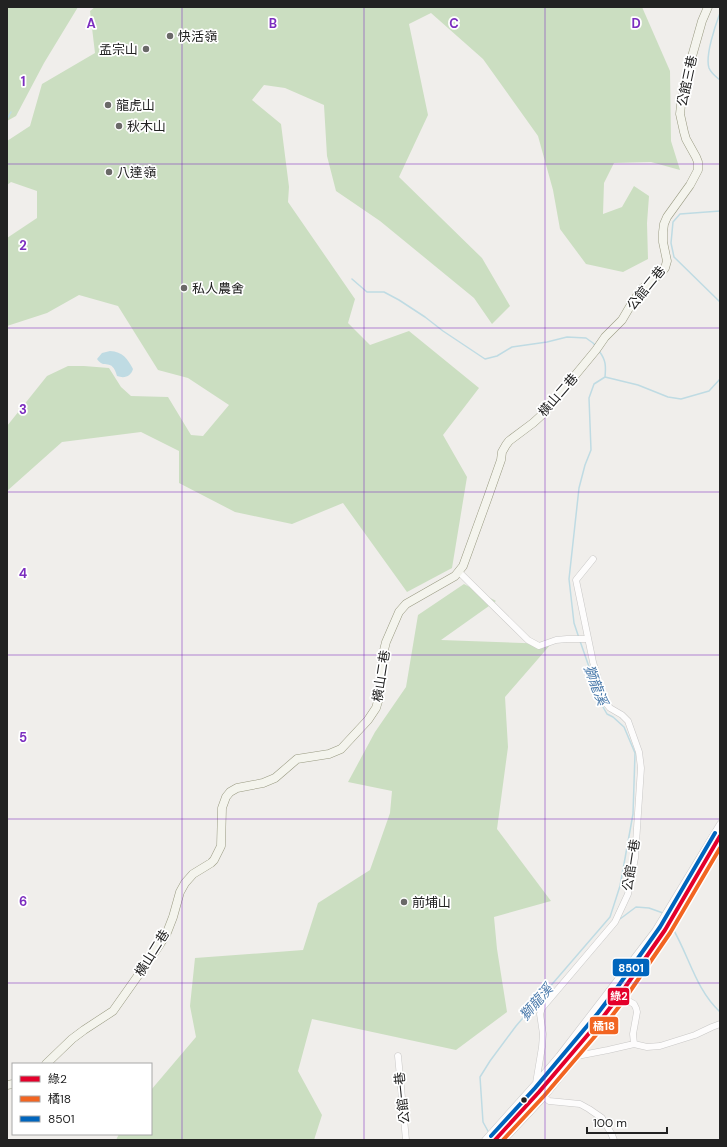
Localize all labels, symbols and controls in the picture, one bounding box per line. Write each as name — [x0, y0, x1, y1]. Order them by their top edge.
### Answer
text: A — [86, 15, 96, 32]
text: B — [269, 15, 277, 32]
text: C — [449, 15, 459, 32]
text: D — [631, 15, 641, 32]
place label: 快活嶺 — [178, 28, 218, 45]
marker: 快活嶺 — [165, 31, 175, 41]
place label: 孟宗山 — [99, 41, 138, 58]
marker: 孟宗山 — [141, 44, 151, 54]
street label: 公館三巷 — [673, 54, 701, 108]
text: 1 — [21, 73, 25, 90]
place label: 龍虎山 — [116, 97, 155, 114]
marker: 龍虎山 — [103, 100, 113, 110]
place label: 秋木山 — [127, 118, 166, 135]
marker: 秋木山 — [114, 121, 124, 131]
place label: 八達嶺 — [117, 164, 157, 181]
marker: 八達嶺 — [104, 167, 114, 177]
text: 2 — [19, 237, 27, 254]
street label: 公館二巷 — [623, 262, 669, 314]
place label: 私人農舍 — [192, 280, 244, 297]
marker: 私人農舍 — [179, 283, 189, 293]
street label: 橫山二巷 — [535, 370, 581, 420]
text: 3 — [19, 401, 27, 418]
text: 4 — [19, 565, 27, 582]
street label: 橫山二巷 — [369, 649, 393, 703]
water label: 獅龍溪 — [580, 662, 613, 710]
text: 5 — [19, 729, 27, 746]
street label: 公館一巷 — [619, 838, 643, 892]
text: 6 — [19, 893, 27, 910]
place label: 前埔山 — [412, 894, 451, 911]
marker: 前埔山 — [399, 897, 409, 907]
street label: 橫山二巷 — [131, 926, 173, 980]
line badge: 8501 — [612, 958, 650, 977]
text: 8501 — [618, 961, 644, 975]
water label: 獅龍溪 — [515, 979, 558, 1024]
line badge: 綠2 — [607, 987, 630, 1006]
text: 綠2 — [610, 989, 628, 1003]
line badge: 橘18 — [589, 1016, 619, 1035]
text: 橘18 — [593, 1019, 615, 1033]
legend — [12, 1063, 152, 1135]
text: 綠2 — [48, 1071, 67, 1087]
street label: 公館一巷 — [391, 1071, 413, 1125]
text: 橘18 — [48, 1091, 71, 1107]
unlabelled marker — [519, 1095, 529, 1105]
scale bar — [587, 1109, 667, 1135]
text: 8501 — [48, 1111, 75, 1127]
text: 100 m — [593, 1115, 627, 1131]

